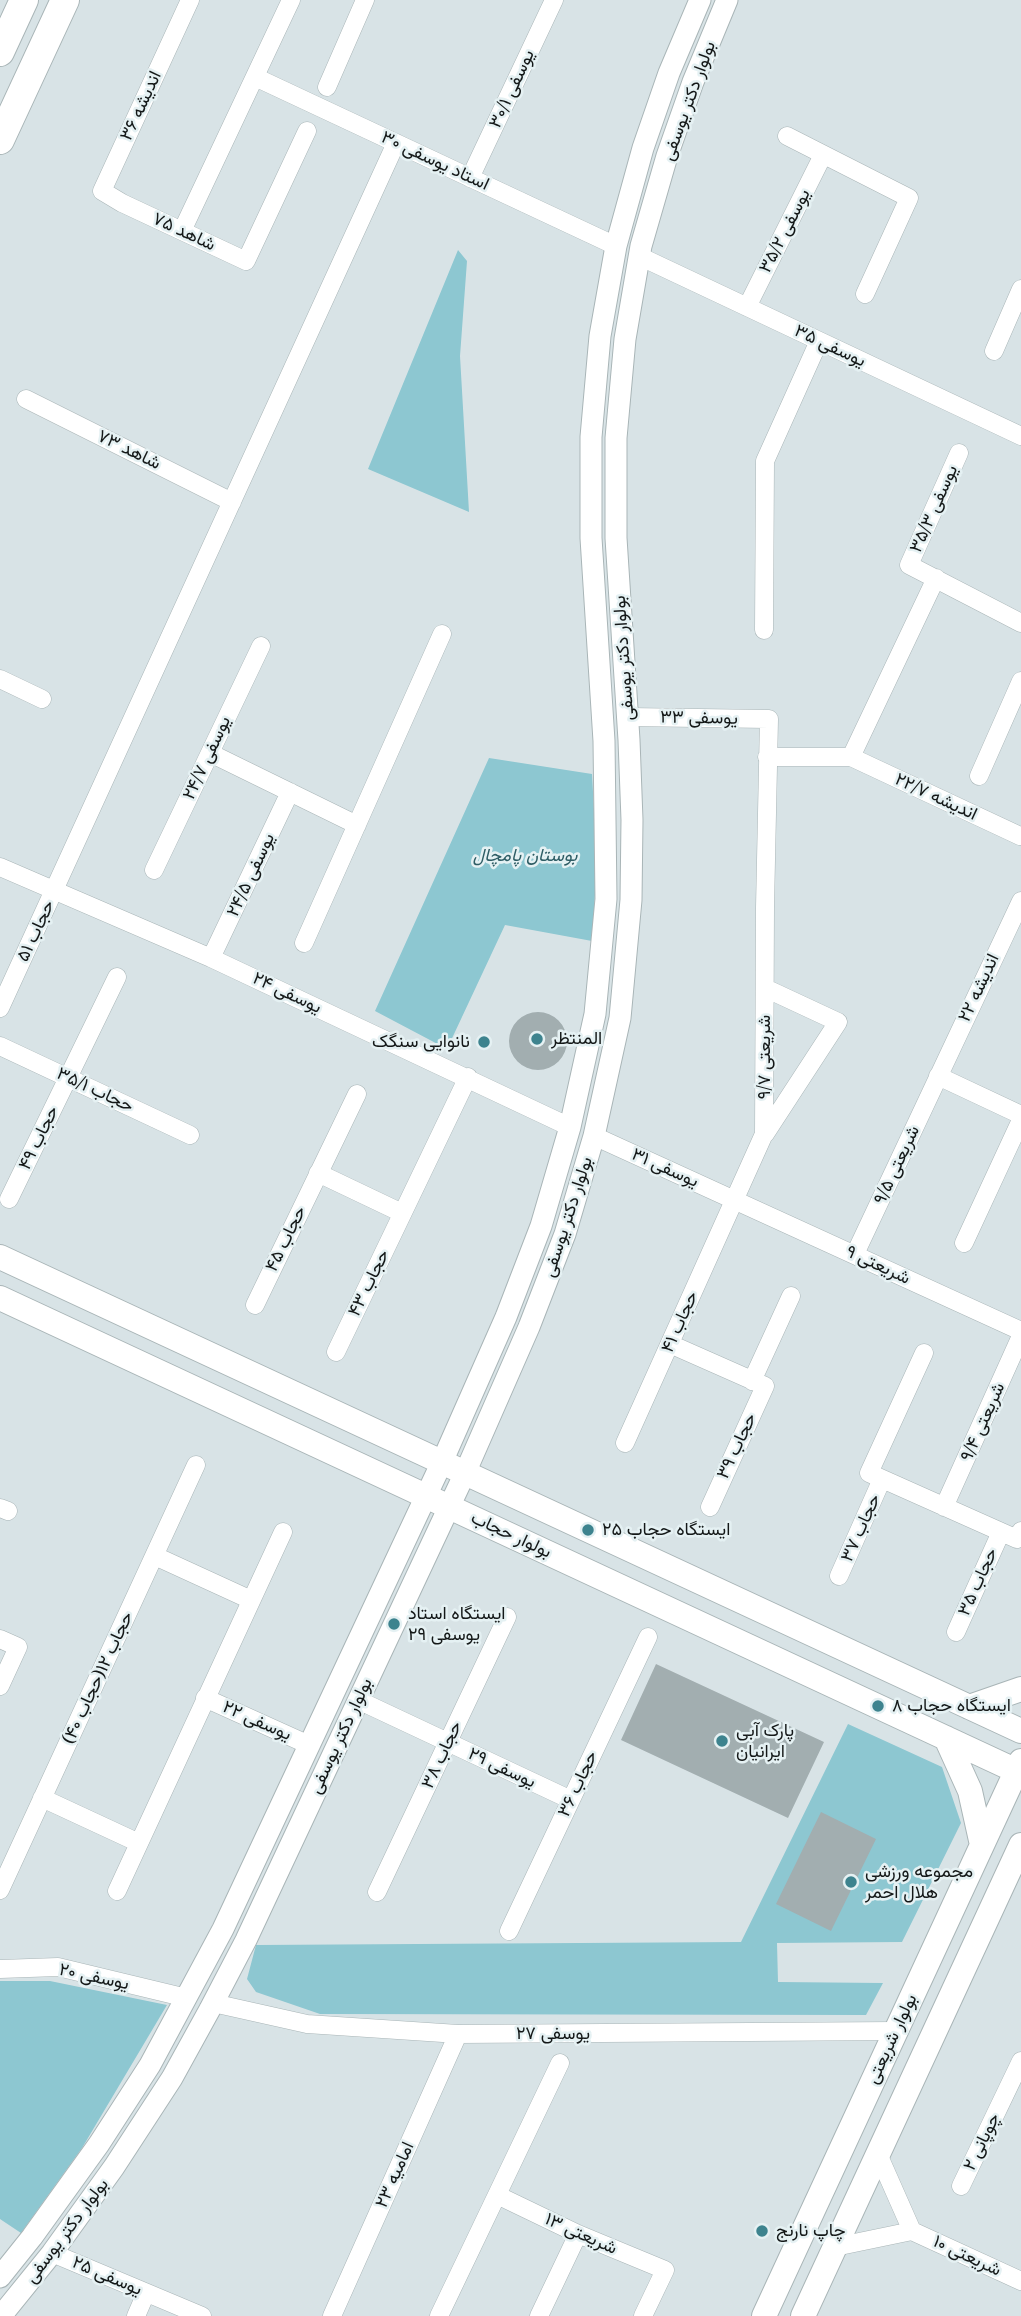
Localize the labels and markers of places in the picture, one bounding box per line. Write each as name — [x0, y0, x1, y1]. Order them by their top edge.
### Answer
place label: المنتظر — [551, 1028, 602, 1050]
place label: نانوایی سنگک — [372, 1031, 470, 1053]
marker: المنتظر — [529, 1031, 545, 1047]
marker: نانوایی سنگک — [476, 1034, 492, 1050]
place label: ایستگاه حجاب ۲۵ — [602, 1519, 730, 1541]
marker: ایستگاه حجاب ۲۵ — [580, 1522, 596, 1538]
place label: ایستگاه استاد یوسفی ۲۹ — [408, 1603, 505, 1646]
marker: ایستگاه استاد یوسفی ۲۹ — [386, 1616, 402, 1632]
place label: ایستگاه حجاب ۸ — [892, 1695, 1011, 1717]
marker: ایستگاه حجاب ۸ — [870, 1698, 886, 1714]
place label: پارک آبی ایرانیان — [736, 1720, 794, 1762]
marker: پارک آبی ایرانیان — [714, 1733, 730, 1749]
place label: مجموعه ورزشی هلال احمر — [865, 1861, 973, 1904]
marker: مجموعه ورزشی هلال احمر — [843, 1874, 859, 1890]
place label: چاپ نارنج — [776, 2220, 845, 2242]
marker: چاپ نارنج — [754, 2223, 770, 2239]

